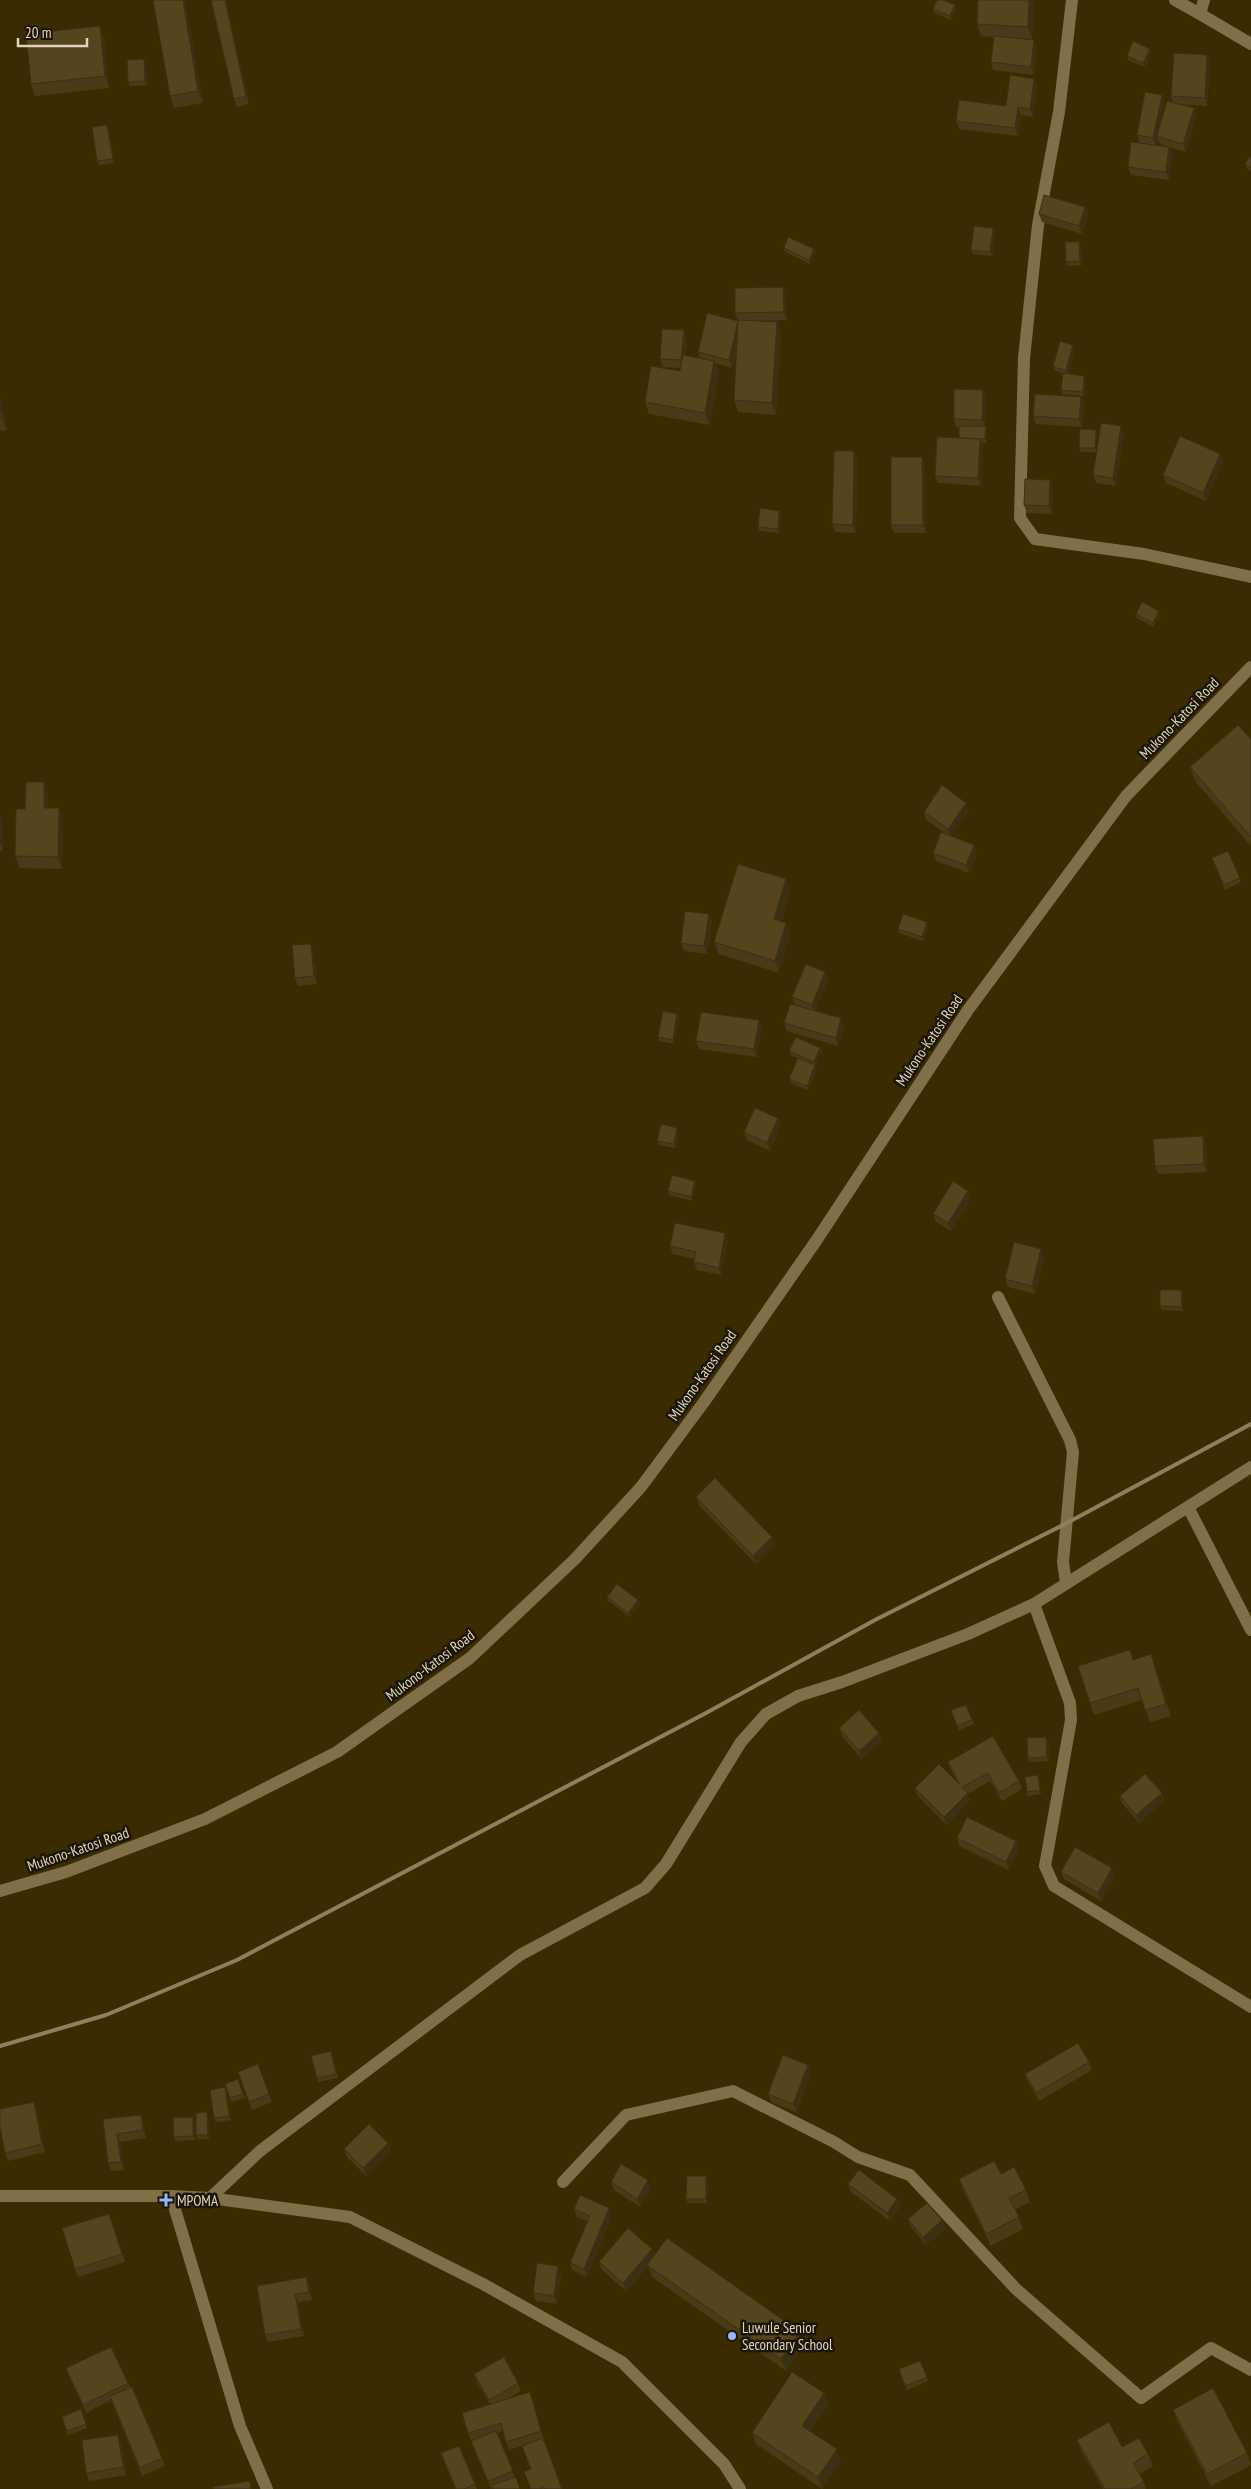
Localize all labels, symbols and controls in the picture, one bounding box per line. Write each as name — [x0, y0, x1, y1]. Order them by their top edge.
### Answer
scale bar — [18, 15, 86, 47]
text: 20 m — [25, 23, 51, 42]
street label: Mukono-Katosi Road — [1135, 673, 1223, 763]
street label: Mukono-Katosi Road — [891, 991, 967, 1089]
street label: Mukono-Katosi Road — [664, 1326, 740, 1424]
street label: Mukono-Katosi Road — [382, 1625, 478, 1705]
street label: Mukono-Katosi Road — [25, 1823, 131, 1875]
place label: MPOMA — [177, 2191, 219, 2210]
marker: MPOMA — [159, 2193, 173, 2207]
place label: Luwule Senior Secondary School — [742, 2318, 833, 2354]
marker: Luwule Senior Secondary School — [726, 2330, 738, 2342]

